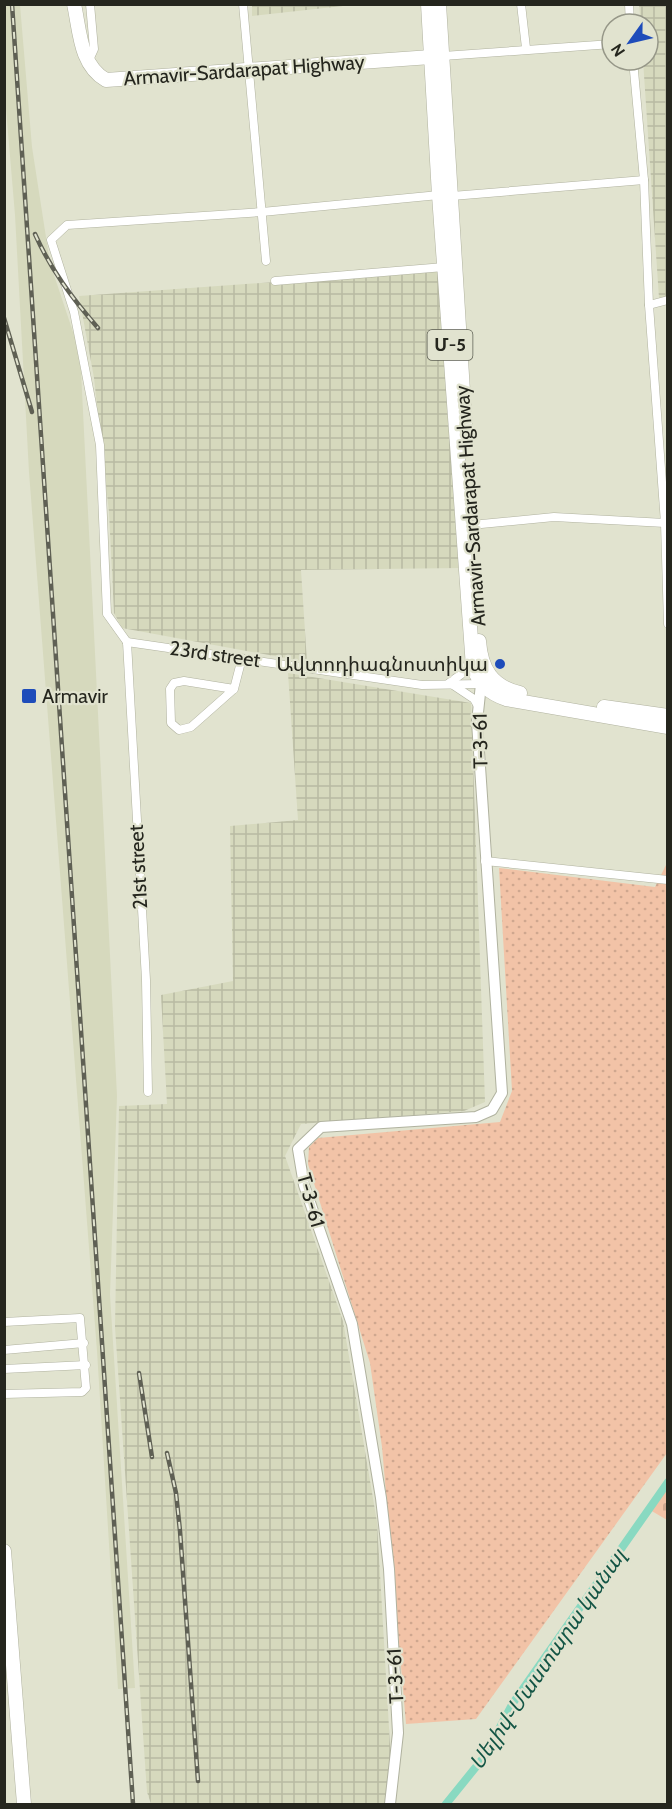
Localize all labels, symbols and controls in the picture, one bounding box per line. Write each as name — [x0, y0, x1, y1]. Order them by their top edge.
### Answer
north arrow — [600, 12, 660, 72]
text: N — [607, 40, 629, 60]
street label: Armavir-Sardarapat Highway — [123, 50, 365, 90]
road number: Մ-5 — [428, 330, 472, 360]
street label: Armavir-Sardarapat Highway — [450, 385, 490, 627]
street label: 23rd street — [168, 636, 262, 672]
place label: Ավտոդիագնոստիկա — [276, 652, 488, 676]
marker: Ավտոդիագնոստիկա — [493, 657, 507, 671]
place label: Armavir — [42, 684, 108, 708]
marker: Armavir — [20, 687, 38, 705]
street label: T-3-61 — [468, 713, 492, 769]
street label: 21st street — [124, 824, 152, 910]
street label: T-3-61 — [292, 1170, 330, 1230]
water label: Սելիվ֊Մաստարա կանալ — [464, 1543, 631, 1774]
street label: T-3-61 — [382, 1648, 408, 1704]

